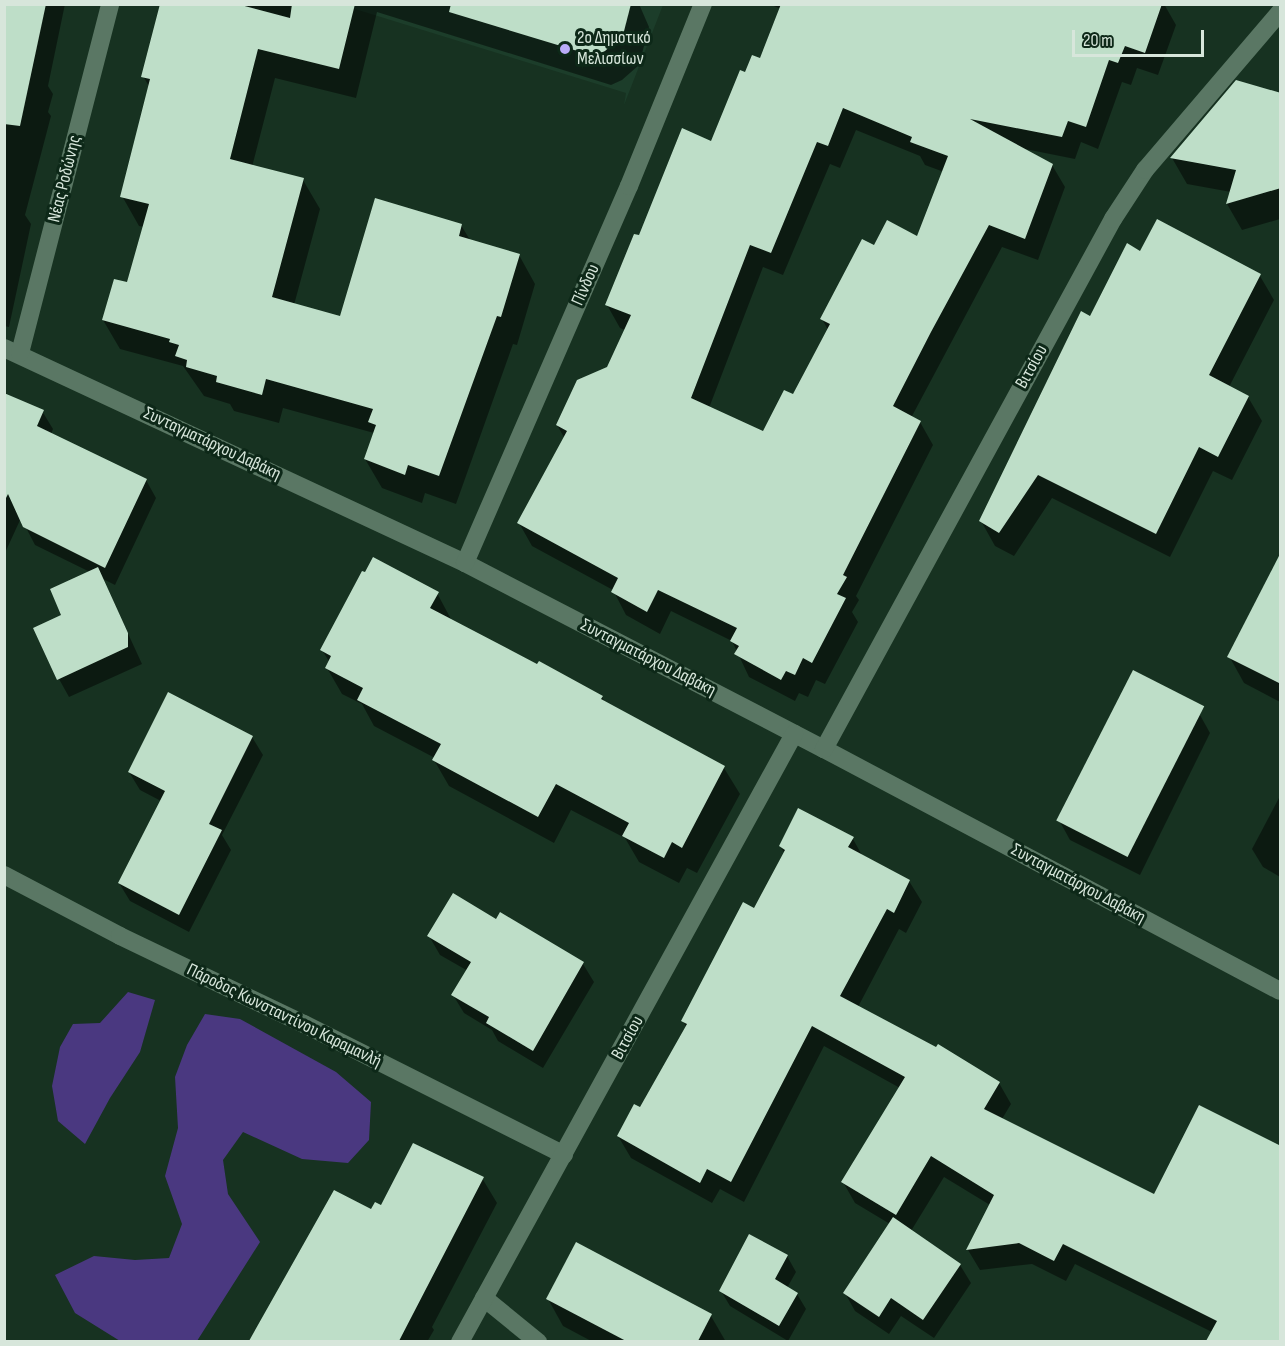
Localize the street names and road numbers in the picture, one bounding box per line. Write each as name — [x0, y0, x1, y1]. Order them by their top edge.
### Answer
street label: Νέας Ροδώνης — [44, 133, 86, 225]
street label: Πίνδου — [567, 261, 605, 309]
street label: Βιτσίου — [1011, 341, 1053, 393]
street label: Συνταγματάρχου Δαβάκη — [140, 403, 284, 485]
street label: Συνταγματάρχου Δαβάκη — [577, 615, 719, 701]
street label: Συνταγματάρχου Δαβάκη — [1007, 839, 1149, 929]
street label: Πάροδος Κωνσταντίνου Καραμανλή — [183, 959, 385, 1073]
street label: Βιτσίου — [607, 1012, 649, 1064]

